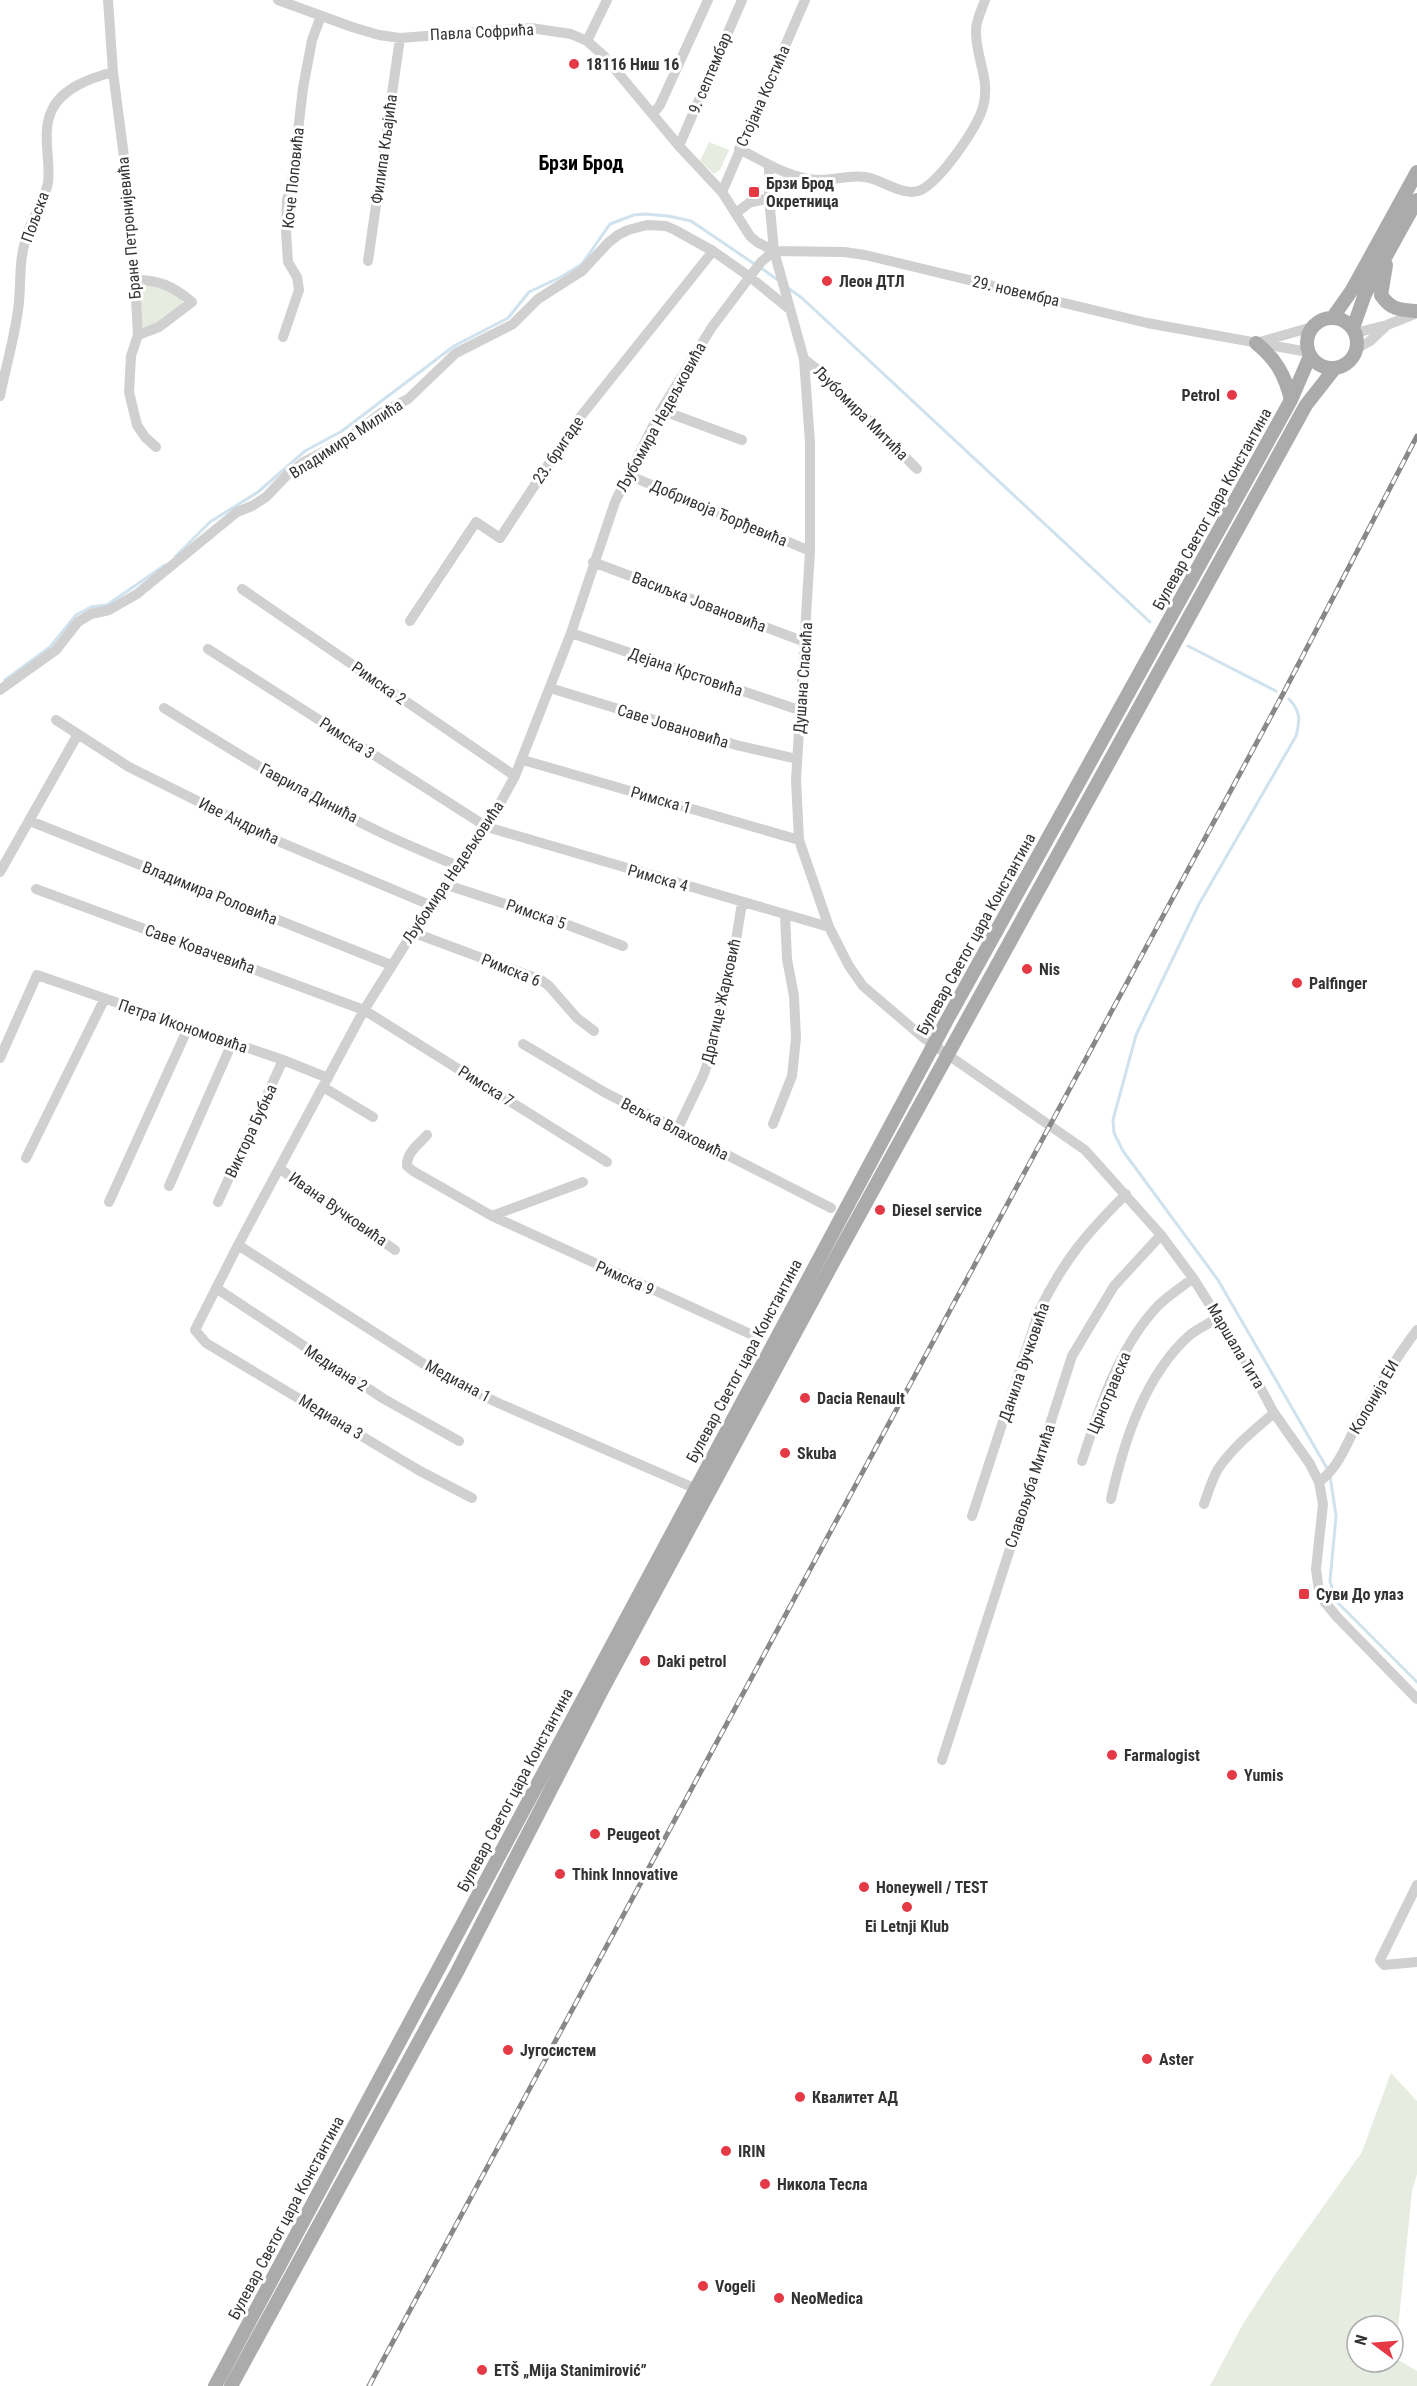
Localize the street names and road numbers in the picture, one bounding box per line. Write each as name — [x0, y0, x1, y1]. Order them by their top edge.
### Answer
street label: Павла Софрића — [430, 20, 534, 44]
street label: 9. септембар — [684, 30, 736, 116]
street label: Стојана Костића — [732, 42, 794, 150]
street label: Филипа Кљајића — [367, 93, 401, 205]
street label: Коче Поповића — [278, 126, 308, 230]
street label: Бране Петронијевића — [113, 156, 145, 300]
street label: Пољска — [17, 189, 53, 245]
street label: 29. новембра — [971, 272, 1061, 310]
street label: Љубомира Недељковића — [612, 339, 710, 495]
street label: Љубомира Митића — [810, 362, 912, 464]
street label: Владимира Милића — [286, 395, 406, 483]
street label: Булевар Светог цара Константина — [1149, 405, 1275, 613]
street label: 23. бригаде — [529, 413, 587, 487]
street label: Добривоја Ђорђевића — [648, 476, 790, 550]
street label: Васиљка Јовановића — [629, 568, 769, 636]
street label: Душана Спасића — [790, 622, 816, 734]
street label: Дејана Крстовића — [627, 644, 745, 700]
street label: Римска 2 — [348, 658, 410, 709]
street label: Саве Јовановића — [615, 700, 731, 752]
street label: Римска 3 — [316, 713, 378, 763]
street label: Гаврила Динића — [257, 759, 361, 827]
street label: Римска 1 — [629, 782, 693, 818]
street label: Иве Андрића — [196, 793, 282, 849]
street label: Љубомира Недељковића — [398, 797, 508, 947]
street label: Булевар Светог цара Константина — [913, 830, 1039, 1038]
street label: Владимира Роловића — [140, 857, 280, 929]
street label: Римска 4 — [626, 860, 690, 896]
street label: Римска 5 — [504, 895, 568, 933]
street label: Саве Ковачевића — [142, 920, 258, 978]
street label: Драгице Жарковић — [697, 937, 745, 1065]
street label: Римска 6 — [479, 950, 543, 990]
street label: Петра Икономовића — [116, 995, 250, 1057]
street label: Римска 7 — [455, 1062, 517, 1110]
street label: Виктора Бубња — [221, 1081, 281, 1181]
street label: Вељка Влаховића — [618, 1094, 732, 1164]
street label: Ивана Вучковића — [285, 1168, 391, 1250]
street label: Булевар Светог цара Константина — [682, 1256, 806, 1466]
street label: Римска 9 — [593, 1257, 657, 1299]
street label: Данила Вучковића — [995, 1300, 1053, 1424]
street label: Маршала Тита — [1203, 1300, 1269, 1392]
street label: Медиана 2 — [301, 1341, 371, 1395]
street label: Црнотравска — [1083, 1349, 1135, 1437]
street label: Медиана 1 — [422, 1356, 494, 1406]
street label: Колонија ЕИ — [1345, 1357, 1403, 1437]
street label: Медиана 3 — [296, 1390, 366, 1444]
street label: Славољуба Митића — [1001, 1422, 1059, 1550]
street label: Булевар Светог цара Константина — [453, 1685, 577, 1895]
street label: Булевар Светог цара Константина — [224, 2113, 348, 2323]

